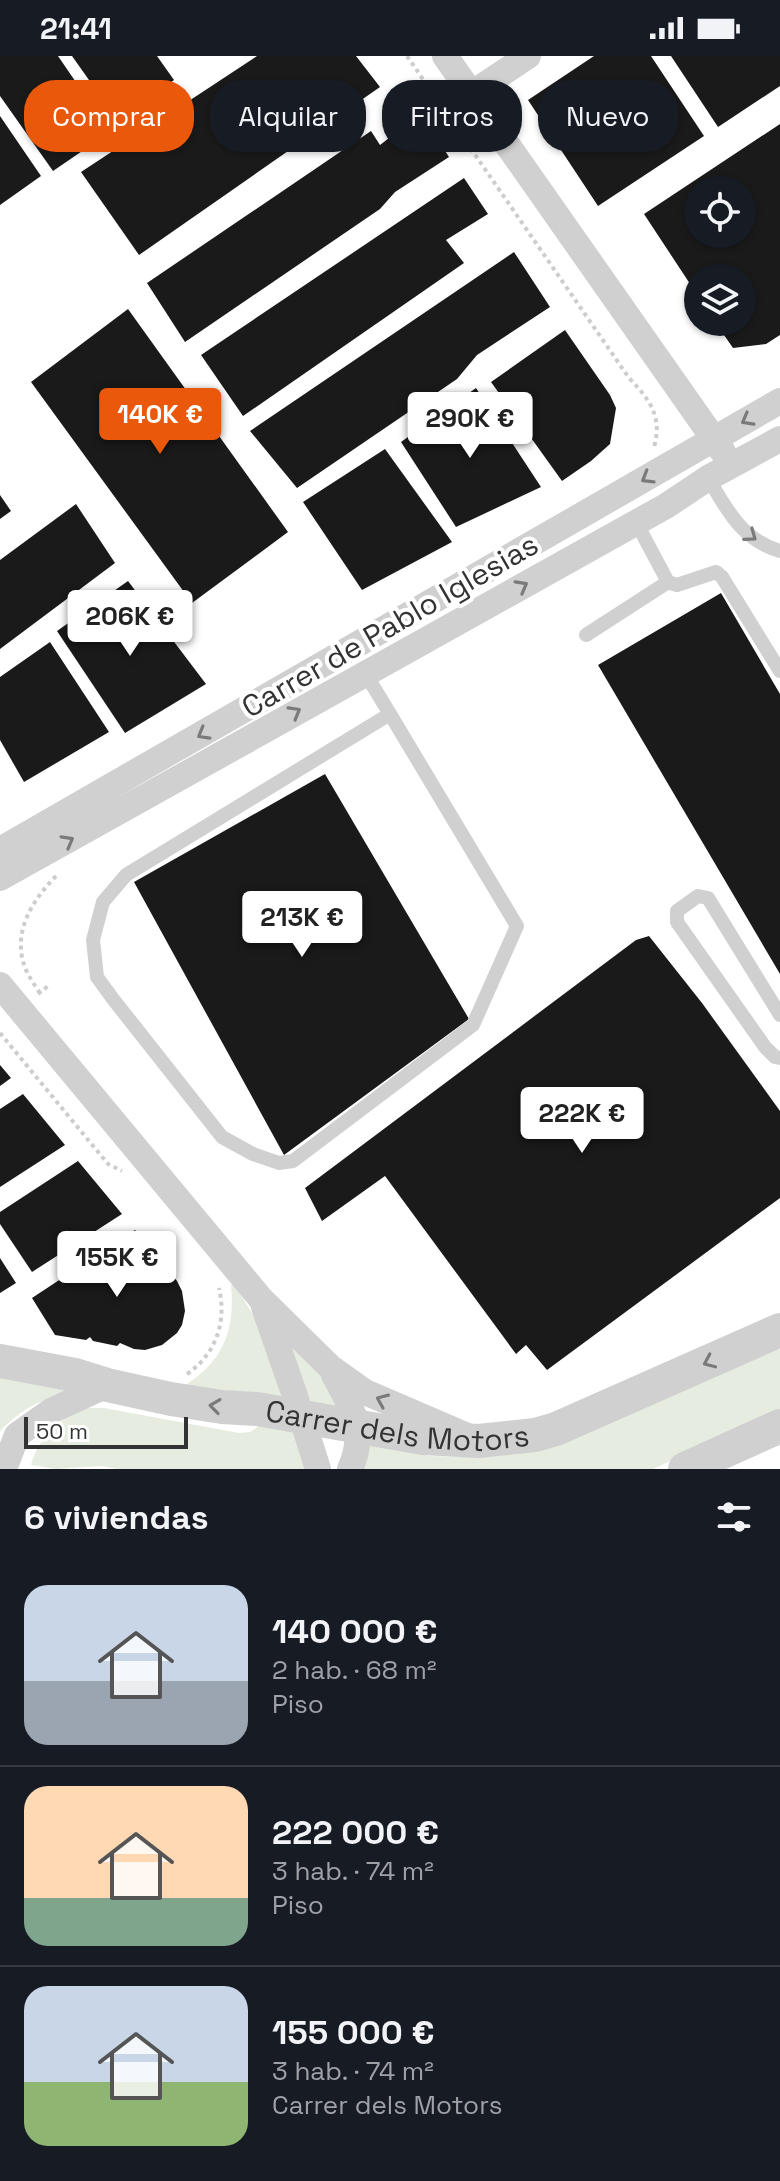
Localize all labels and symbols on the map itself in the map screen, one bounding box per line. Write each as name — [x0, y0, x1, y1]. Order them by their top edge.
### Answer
pin: 140K € — [95, 388, 225, 456]
pin: 290K € — [405, 392, 535, 460]
one-way arrow — [741, 410, 756, 426]
one-way arrow — [641, 468, 656, 484]
street label: Carrer de Pablo Iglesias — [235, 525, 545, 726]
one-way arrow — [742, 526, 757, 540]
one-way arrow — [513, 580, 527, 596]
pin: 206K € — [65, 590, 195, 658]
one-way arrow — [286, 707, 301, 722]
one-way arrow — [197, 724, 212, 740]
one-way arrow — [60, 835, 74, 850]
pin: 213K € — [237, 891, 367, 959]
pin: 222K € — [517, 1087, 647, 1155]
pin: 155K € — [52, 1231, 182, 1299]
one-way arrow — [703, 1352, 717, 1368]
street label: Carrer dels Motors — [263, 1391, 531, 1460]
one-way arrow — [376, 1393, 390, 1409]
one-way arrow — [208, 1398, 222, 1415]
scale bar — [24, 1413, 188, 1449]

